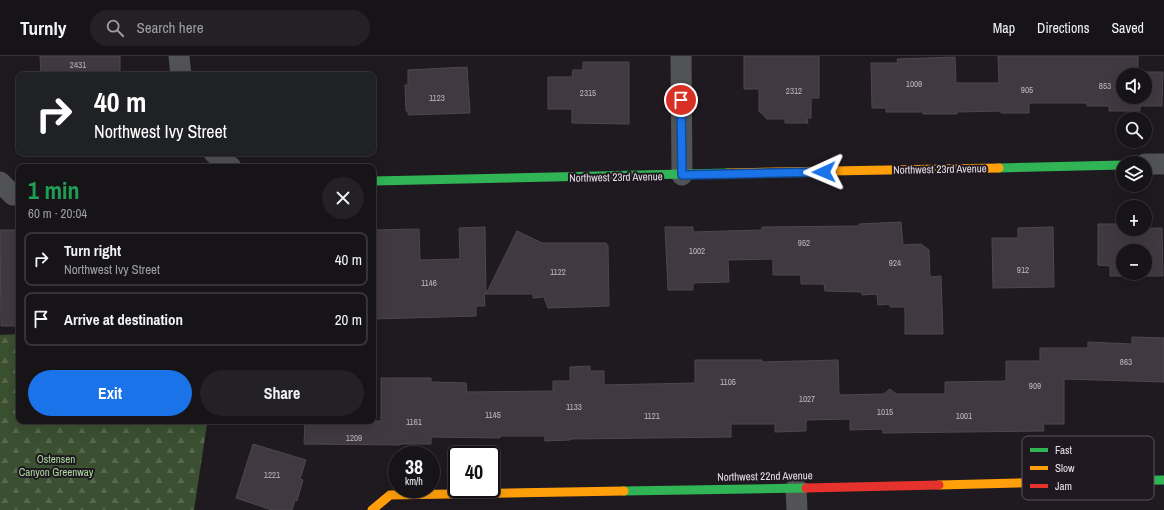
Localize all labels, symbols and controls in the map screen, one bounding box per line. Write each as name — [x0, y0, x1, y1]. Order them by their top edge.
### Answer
search box — [90, 10, 370, 46]
text: Turnly — [20, 15, 66, 41]
icon: search — [104, 17, 126, 39]
text: Search here — [136, 17, 204, 38]
text: Map — [993, 19, 1015, 37]
text: Directions — [1037, 19, 1089, 37]
text: Saved — [1111, 19, 1144, 37]
house number: 2431 — [70, 59, 86, 71]
map controls — [1116, 68, 1152, 280]
button: sound — [1116, 68, 1152, 104]
house number: 1009 — [906, 78, 922, 90]
house number: 853 — [1099, 80, 1111, 92]
text: 40 m — [94, 83, 146, 121]
pin — [664, 83, 698, 117]
house number: 905 — [1021, 84, 1033, 96]
house number: 2312 — [786, 85, 802, 97]
house number: 2315 — [580, 87, 596, 99]
icon: right — [28, 88, 80, 140]
icon: arrive — [670, 89, 692, 111]
house number: 1123 — [429, 92, 445, 104]
button: search — [1116, 112, 1152, 148]
text: Northwest Ivy Street — [94, 119, 227, 144]
position arrow — [803, 151, 845, 193]
button: layers — [1116, 156, 1152, 192]
street label: Northwest 23rd Avenue — [893, 161, 987, 177]
street label: Northwest 23rd Avenue — [569, 169, 663, 185]
text: 1 min — [28, 174, 79, 206]
button: close — [322, 177, 364, 219]
button: + — [1116, 200, 1152, 236]
text: 60 m · 20:04 — [28, 205, 87, 222]
house number: 952 — [798, 237, 810, 249]
text: Turn right — [64, 240, 121, 261]
button: − — [1116, 244, 1152, 280]
house number: 1002 — [689, 245, 705, 257]
icon: right — [30, 248, 52, 270]
text: 40 m — [335, 249, 362, 270]
house number: 924 — [889, 257, 901, 269]
text: Northwest Ivy Street — [64, 261, 160, 278]
house number: 912 — [1017, 264, 1029, 276]
house number: 1122 — [550, 266, 566, 278]
house number: 1146 — [421, 277, 437, 289]
icon: arrive — [30, 308, 52, 330]
text: Arrive at destination — [64, 309, 183, 330]
text: 20 m — [335, 309, 362, 330]
house number: 863 — [1120, 356, 1132, 368]
button: Exit — [28, 370, 192, 416]
button: Share — [200, 370, 364, 416]
house number: 1105 — [720, 376, 736, 388]
house number: 909 — [1029, 380, 1041, 392]
house number: 1027 — [799, 393, 815, 405]
house number: 1133 — [566, 401, 582, 413]
house number: 1015 — [877, 406, 893, 418]
house number: 1145 — [485, 409, 501, 421]
house number: 1121 — [644, 410, 660, 422]
house number: 1001 — [956, 410, 972, 422]
house number: 1161 — [406, 416, 422, 428]
house number: 1209 — [346, 432, 362, 444]
legend — [1022, 436, 1154, 500]
text: Fast — [1055, 443, 1073, 457]
speed limit sign: 40 — [448, 446, 500, 498]
park label: Ostensen Canyon Greenway — [19, 452, 94, 479]
text: 38 — [405, 453, 423, 480]
text: Slow — [1055, 461, 1075, 475]
street label: Northwest 22nd Avenue — [717, 468, 813, 484]
house number: 1221 — [264, 469, 280, 481]
text: km/h — [405, 475, 423, 488]
text: Jam — [1055, 479, 1072, 493]

